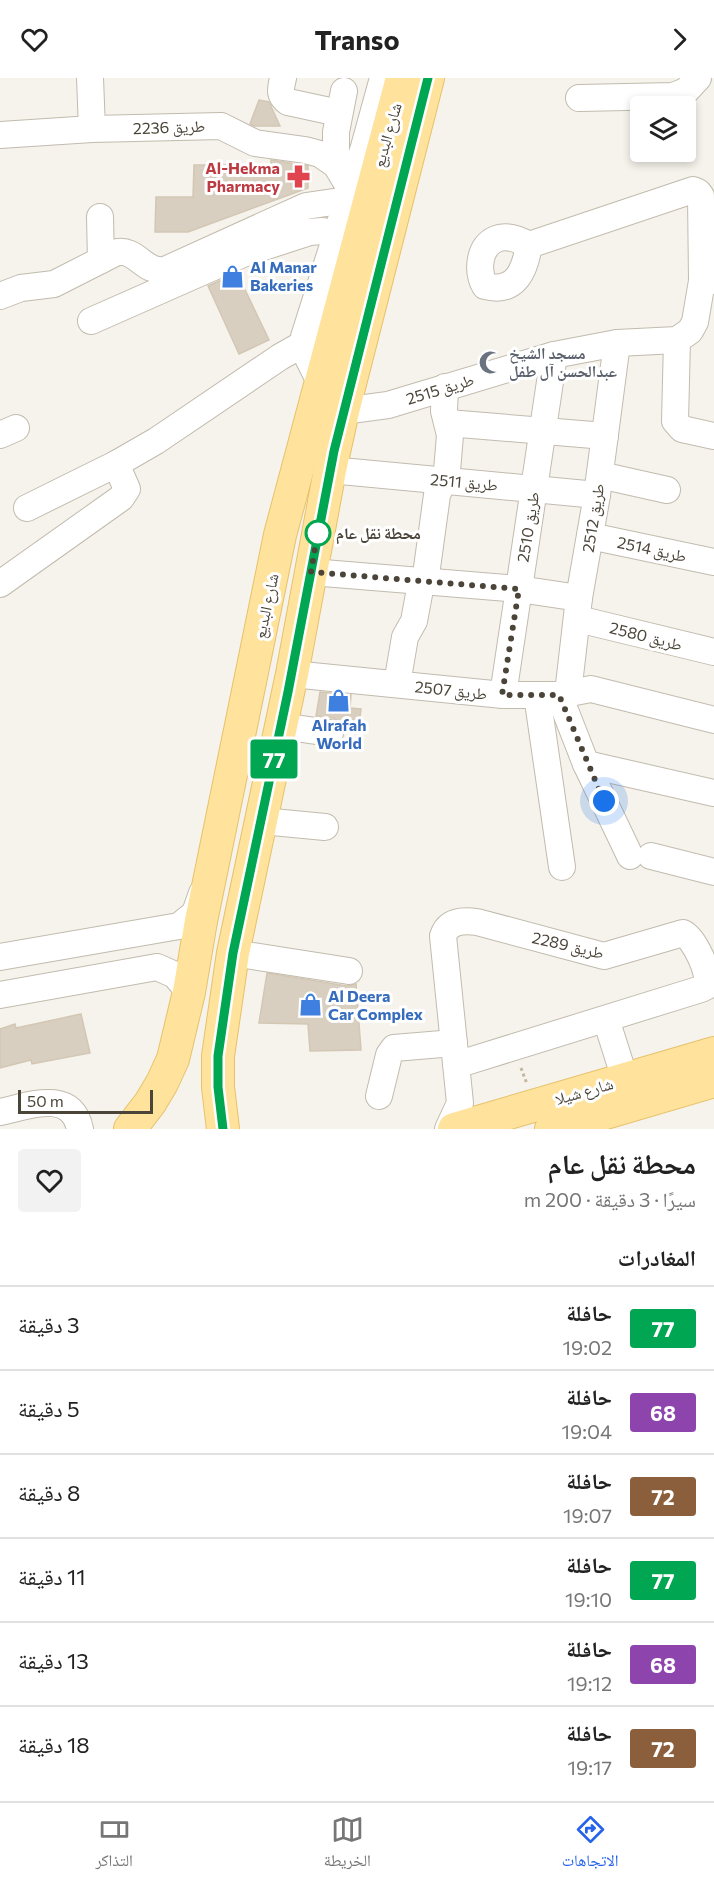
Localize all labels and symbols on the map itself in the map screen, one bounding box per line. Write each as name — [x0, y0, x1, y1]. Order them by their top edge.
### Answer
street label: شارع البديع — [368, 100, 407, 170]
street label: طريق 2236 — [132, 116, 206, 139]
place label: Al-Hekma Pharmacy — [205, 158, 280, 195]
pharmacy icon: Al-Hekma Pharmacy — [285, 164, 311, 190]
place label: Al Manar Bakeries — [250, 257, 317, 294]
shop icon: Al Manar Bakeries — [219, 263, 245, 289]
place label: مسجد الشيخ عبدالحسن آل طفل — [509, 343, 617, 381]
mosque icon: مسجد الشيخ عبدالحسن آل طفل — [478, 349, 504, 375]
street label: طريق 2515 — [404, 369, 477, 410]
street label: طريق 2511 — [429, 469, 499, 496]
street label: طريق 2512 — [578, 482, 609, 554]
street label: طريق 2510 — [513, 490, 544, 564]
marker: محطة نقل عام — [305, 520, 331, 546]
place label: محطة نقل عام — [336, 523, 421, 545]
street label: طريق 2514 — [615, 532, 688, 567]
street label: شارع البديع — [249, 572, 284, 641]
street label: طريق 2580 — [607, 617, 684, 656]
street label: طريق 2507 — [414, 676, 488, 705]
shop icon: Alrafah World — [326, 687, 352, 713]
place label: Alrafah World — [312, 715, 366, 752]
line badge: 77 — [247, 740, 301, 778]
your location — [589, 786, 619, 816]
street label: طريق 2289 — [530, 927, 606, 964]
place label: Al Deera Car Complex — [328, 986, 423, 1023]
shop icon: Al Deera Car Complex — [297, 992, 323, 1018]
street label: شارع شيلا — [553, 1073, 616, 1110]
scale bar — [18, 1087, 153, 1114]

